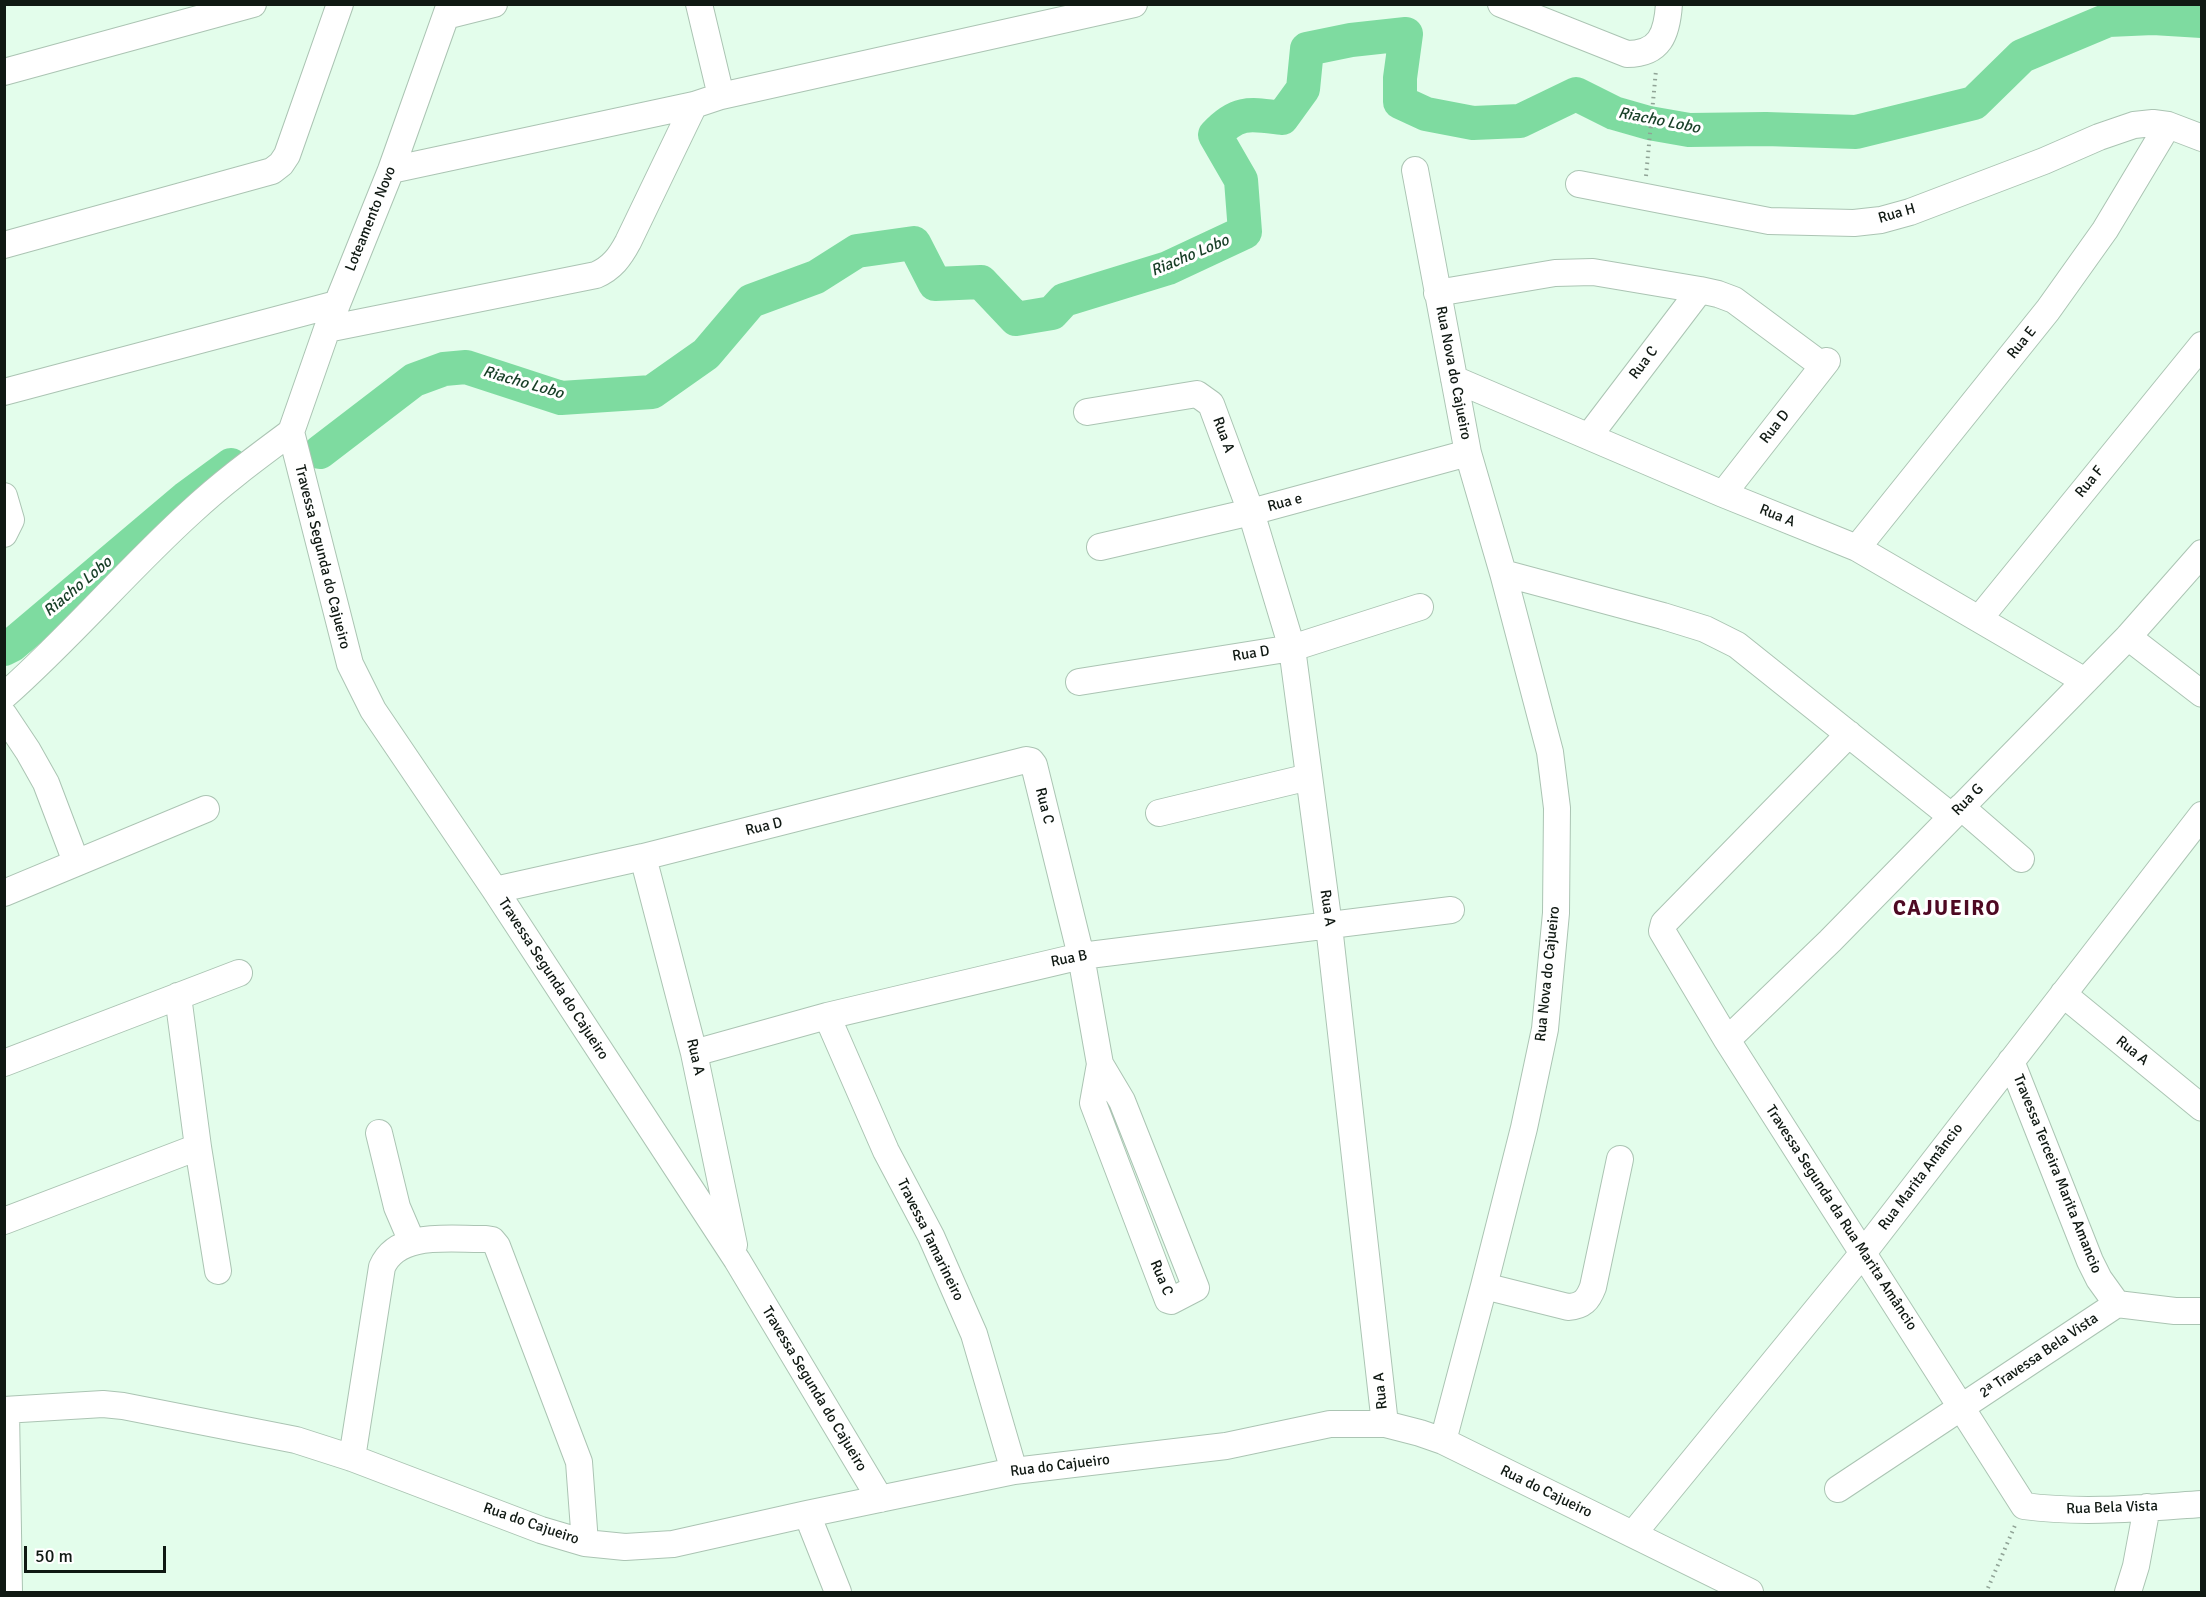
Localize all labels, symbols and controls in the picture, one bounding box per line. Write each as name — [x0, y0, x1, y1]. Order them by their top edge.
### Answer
water label: Riacho Lobo — [1616, 104, 1702, 138]
street label: Loteamento Novo — [342, 164, 400, 274]
street label: Rua H — [1876, 200, 1918, 228]
water label: Riacho Lobo — [1148, 231, 1232, 281]
street label: Rua Nova do Cajueiro — [1431, 305, 1475, 441]
street label: Rua E — [2004, 323, 2040, 363]
street label: Rua C — [1626, 343, 1662, 383]
water label: Riacho Lobo — [480, 362, 566, 404]
street label: Rua D — [1756, 407, 1794, 447]
street label: Rua A — [1208, 415, 1238, 455]
street label: Rua F — [2072, 462, 2108, 502]
street label: Travessa Segunda do Cajueiro — [290, 463, 354, 651]
street label: Rua e — [1266, 490, 1304, 516]
street label: Rua A — [1756, 501, 1798, 531]
water label: Riacho Lobo — [40, 553, 116, 621]
street label: Rua D — [1231, 642, 1271, 666]
street label: Rua G — [1949, 780, 1987, 820]
street label: Rua C — [1031, 786, 1057, 826]
street label: Rua D — [744, 814, 784, 840]
street label: Rua A — [1316, 888, 1338, 928]
street label: Travessa Segunda do Cajueiro — [494, 895, 612, 1063]
district label: CAJUEIRO — [1893, 896, 2001, 922]
street label: Rua Nova do Cajueiro — [1532, 905, 1564, 1043]
street label: Rua B — [1049, 947, 1089, 971]
street label: Rua A — [2112, 1032, 2152, 1070]
street label: Rua A — [682, 1037, 708, 1077]
street label: Travessa Terceira Marita Amancio — [2009, 1072, 2105, 1276]
street label: Travessa Segunda da Rua Marita Amâncio — [1761, 1102, 1921, 1334]
street label: Rua Marita Amâncio — [1875, 1120, 1967, 1234]
street label: Travessa Tamarineiro — [893, 1176, 967, 1304]
street label: Rua C — [1146, 1258, 1176, 1298]
street label: Travessa Segunda do Cajueiro — [758, 1303, 870, 1475]
street label: 2ª Travessa Bela Vista — [1976, 1310, 2102, 1402]
street label: Rua A — [1370, 1372, 1392, 1410]
street label: Rua do Cajueiro — [1009, 1451, 1111, 1481]
street label: Rua do Cajueiro — [1497, 1462, 1595, 1522]
street label: Rua Bela Vista — [2066, 1497, 2158, 1519]
street label: Rua do Cajueiro — [481, 1499, 581, 1549]
scale bar — [27, 1534, 170, 1572]
text: 50 m — [35, 1545, 73, 1567]

